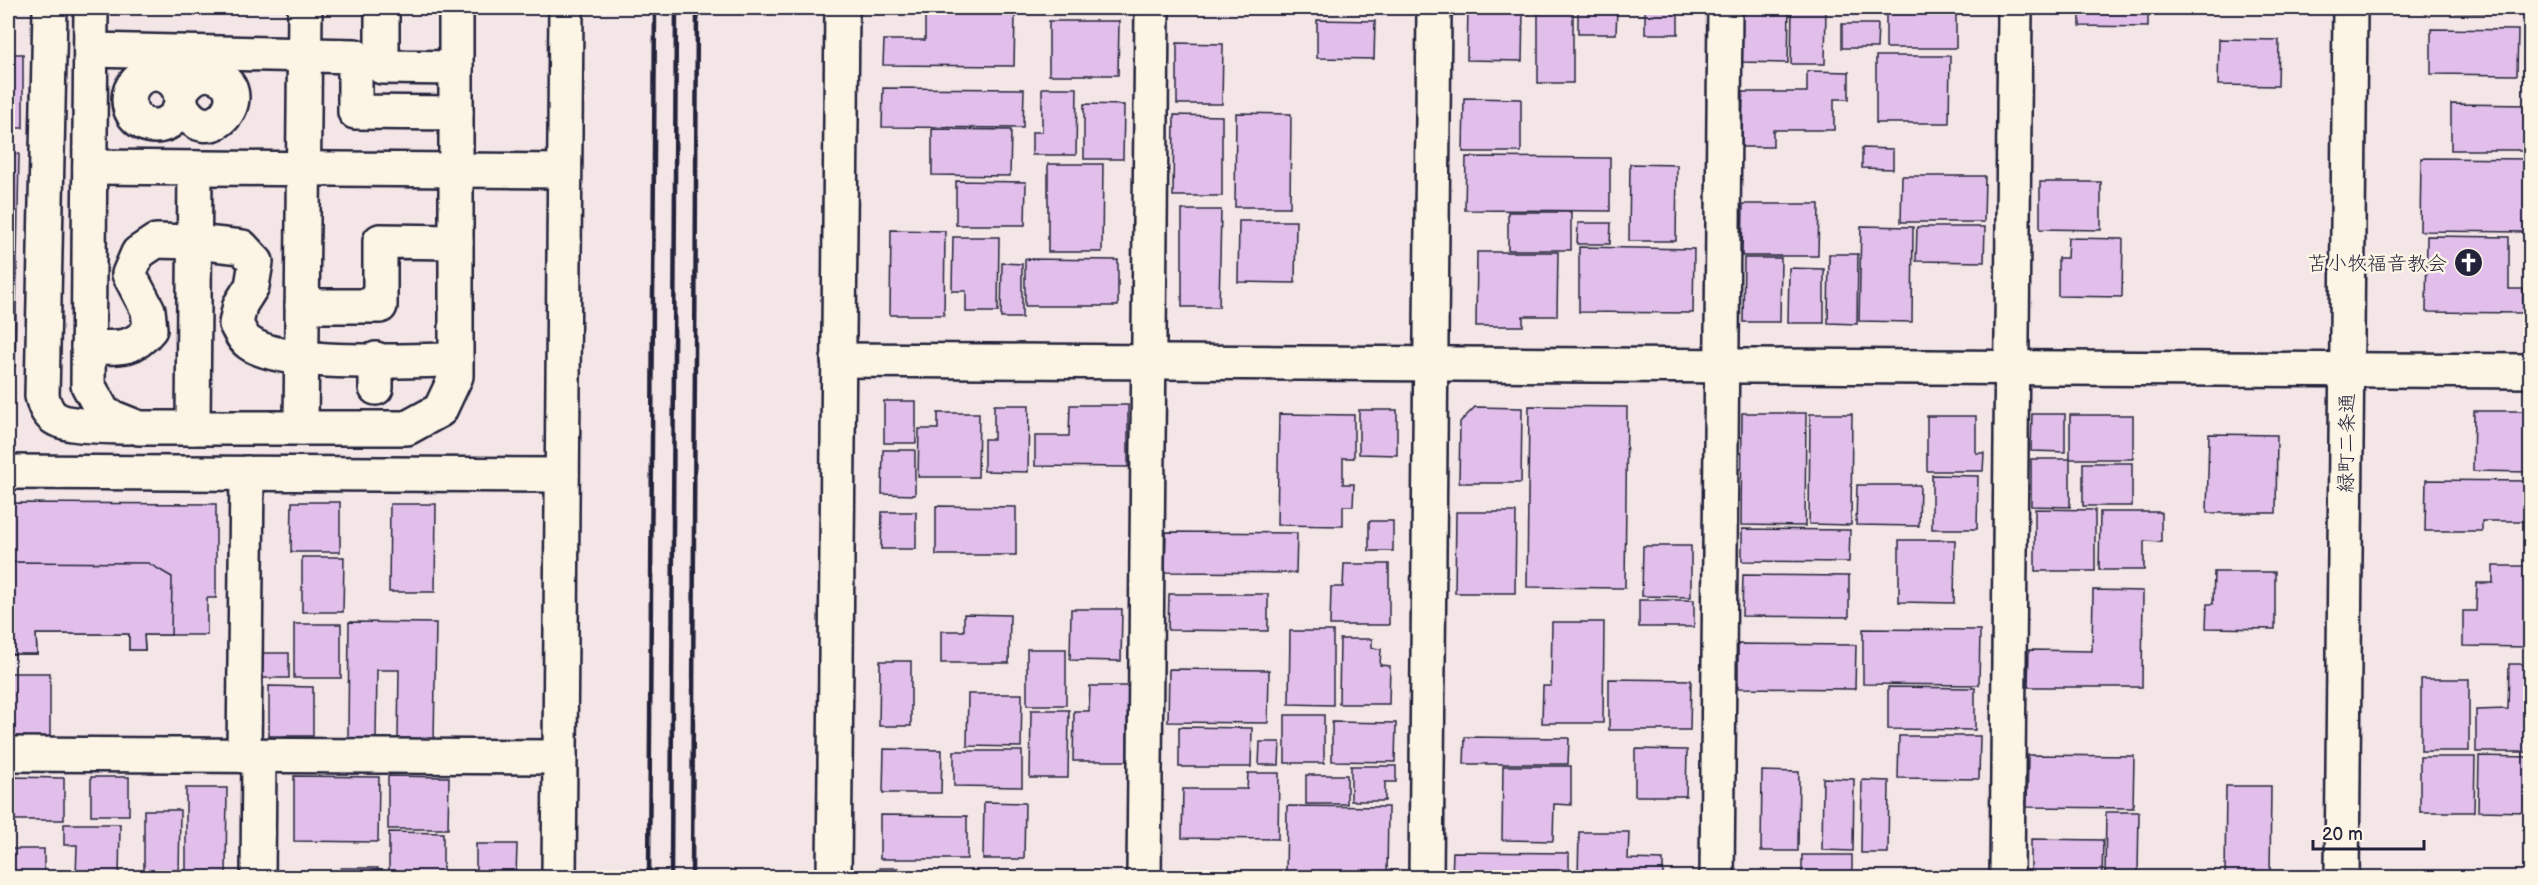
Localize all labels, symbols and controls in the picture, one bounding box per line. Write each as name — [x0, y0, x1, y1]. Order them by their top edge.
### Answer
church icon: 苫小牧福音教会 — [2452, 247, 2484, 279]
place label: 苫小牧福音教会 — [2307, 252, 2447, 276]
street label: 緑町二条通 — [2334, 393, 2360, 493]
scale bar — [2313, 813, 2424, 851]
text: 20 m — [2322, 824, 2363, 845]

